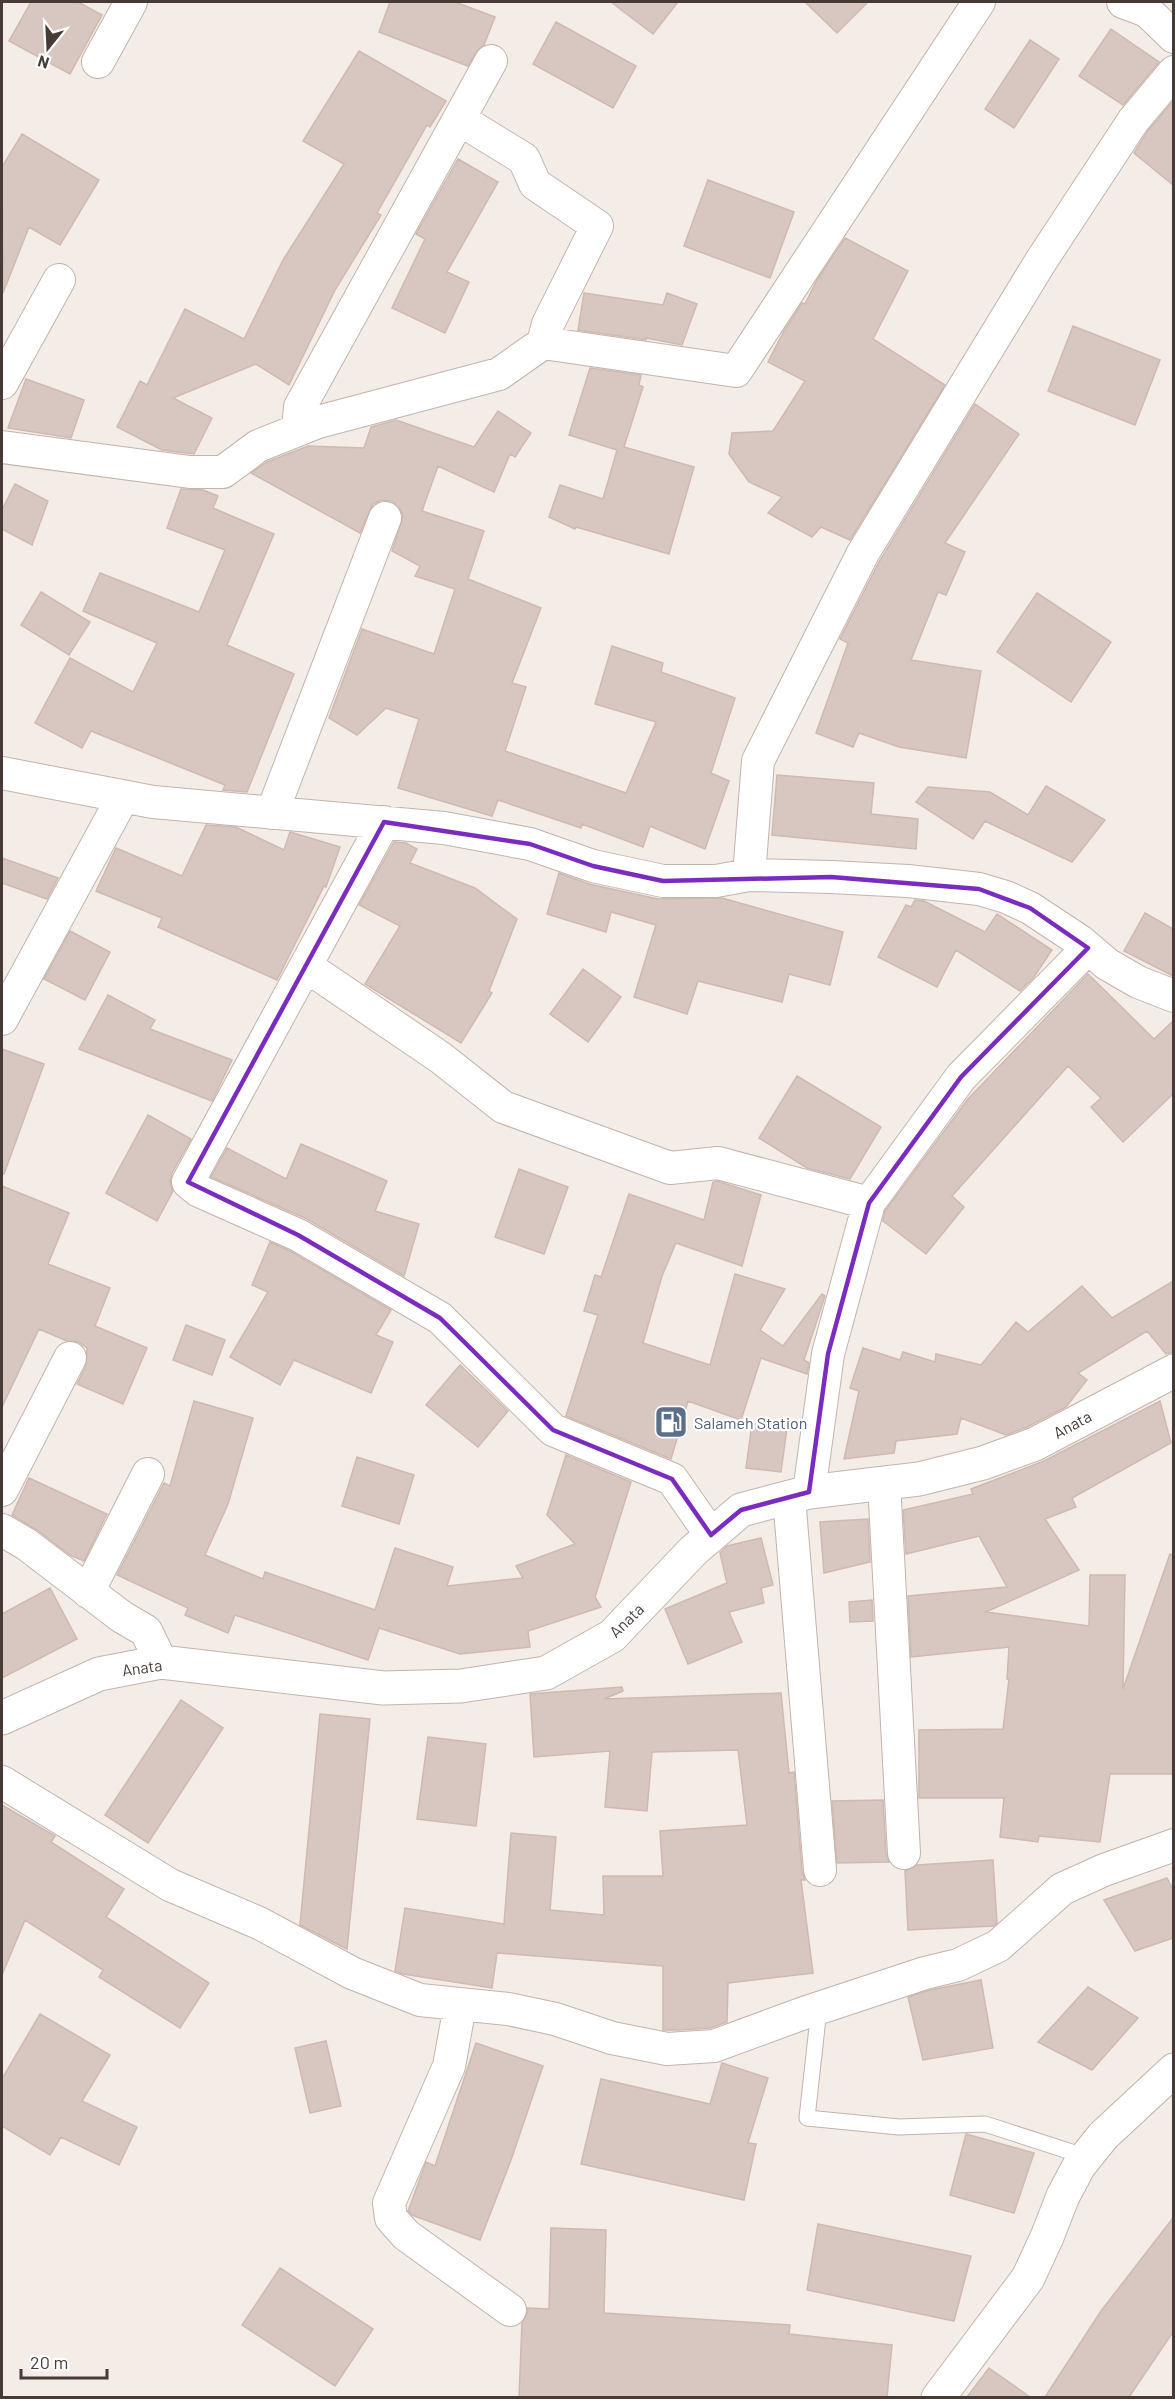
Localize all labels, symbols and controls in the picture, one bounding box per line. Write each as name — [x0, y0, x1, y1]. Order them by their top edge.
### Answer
north arrow — [18, 18, 78, 78]
text: N — [35, 52, 51, 73]
fuel station icon: Salameh Station — [653, 1404, 689, 1440]
street label: Anata — [1050, 1406, 1094, 1442]
place label: Salameh Station — [694, 1413, 807, 1432]
street label: Anata — [605, 1599, 647, 1641]
street label: Anata — [121, 1655, 163, 1679]
scale bar — [21, 2342, 106, 2380]
text: 20 m — [30, 2351, 68, 2373]

